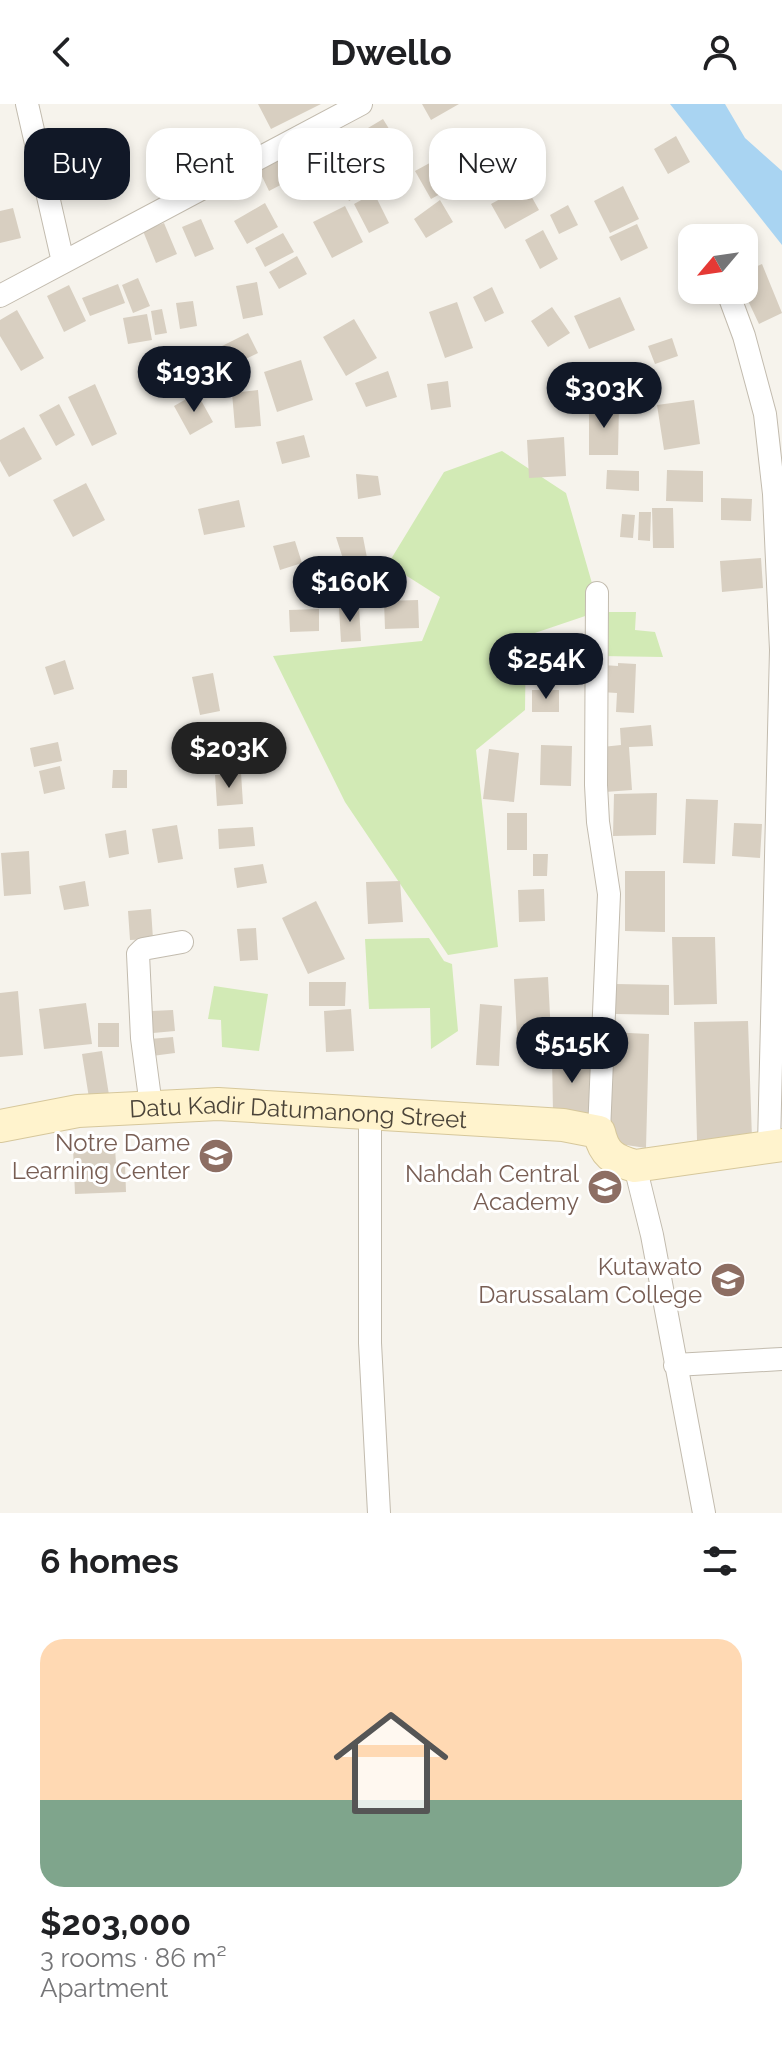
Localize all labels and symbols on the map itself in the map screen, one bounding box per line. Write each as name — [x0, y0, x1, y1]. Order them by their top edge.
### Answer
north arrow — [678, 224, 758, 304]
pin: $193K — [138, 346, 250, 414]
pin: $303K — [548, 362, 660, 430]
pin: $160K — [294, 556, 406, 624]
pin: $254K — [490, 633, 602, 701]
pin: $203K — [173, 722, 285, 790]
pin: $515K — [516, 1017, 628, 1085]
street label: Datu Kadir Datumanong Street — [129, 1089, 468, 1134]
place label: Notre Dame Learning Center — [12, 1128, 191, 1185]
school or university icon: Notre Dame Learning Center — [197, 1137, 235, 1175]
place label: Nahdah Central Academy — [405, 1159, 579, 1216]
school or university icon: Nahdah Central Academy — [586, 1168, 624, 1206]
place label: Kutawato Darussalam College — [478, 1252, 702, 1309]
school or university icon: Kutawato Darussalam College — [709, 1261, 747, 1299]

